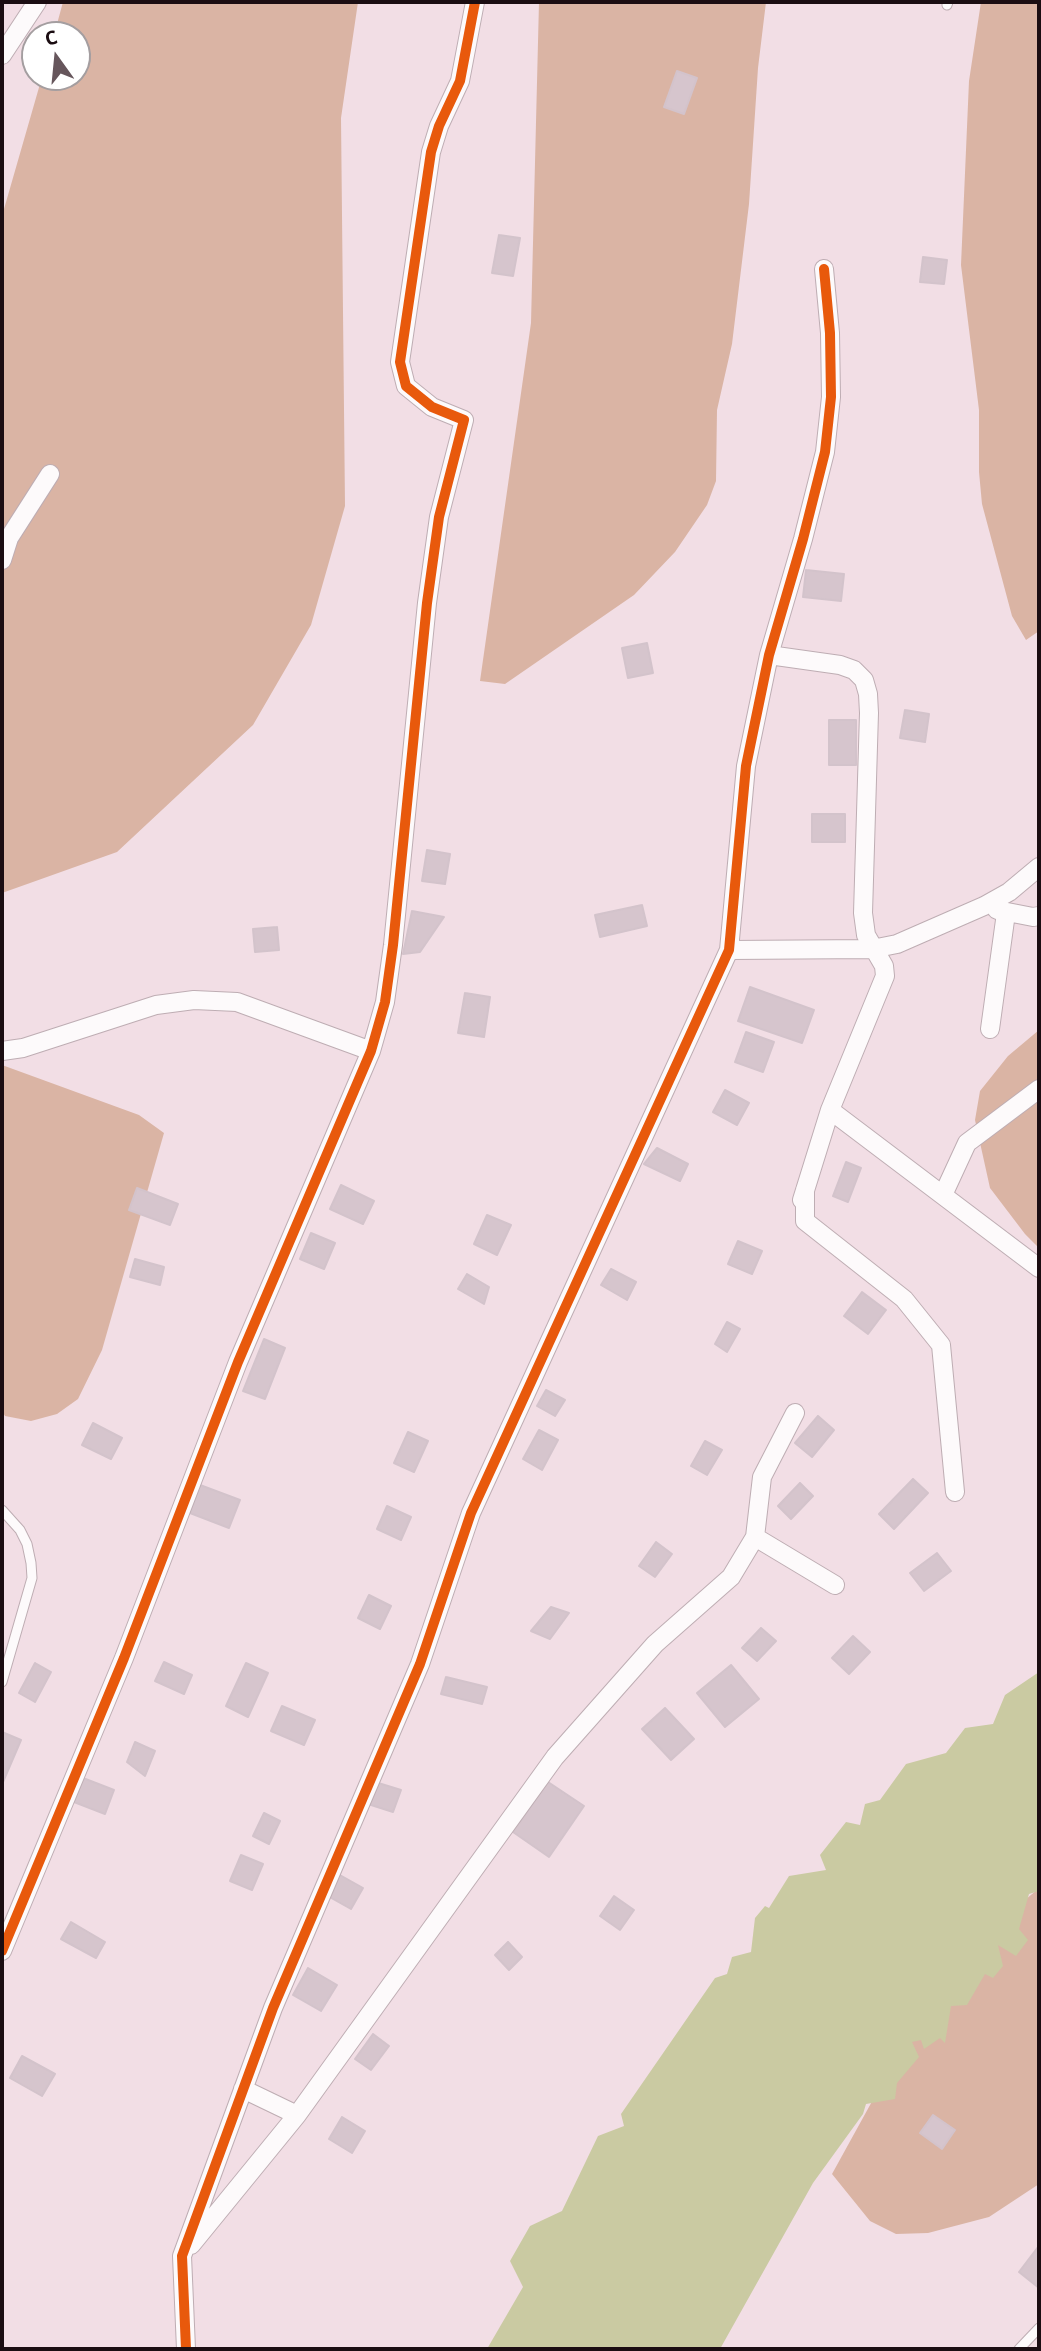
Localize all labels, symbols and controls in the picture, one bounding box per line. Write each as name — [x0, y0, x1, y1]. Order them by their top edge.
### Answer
north arrow — [21, 21, 91, 91]
text: С — [42, 24, 60, 52]

